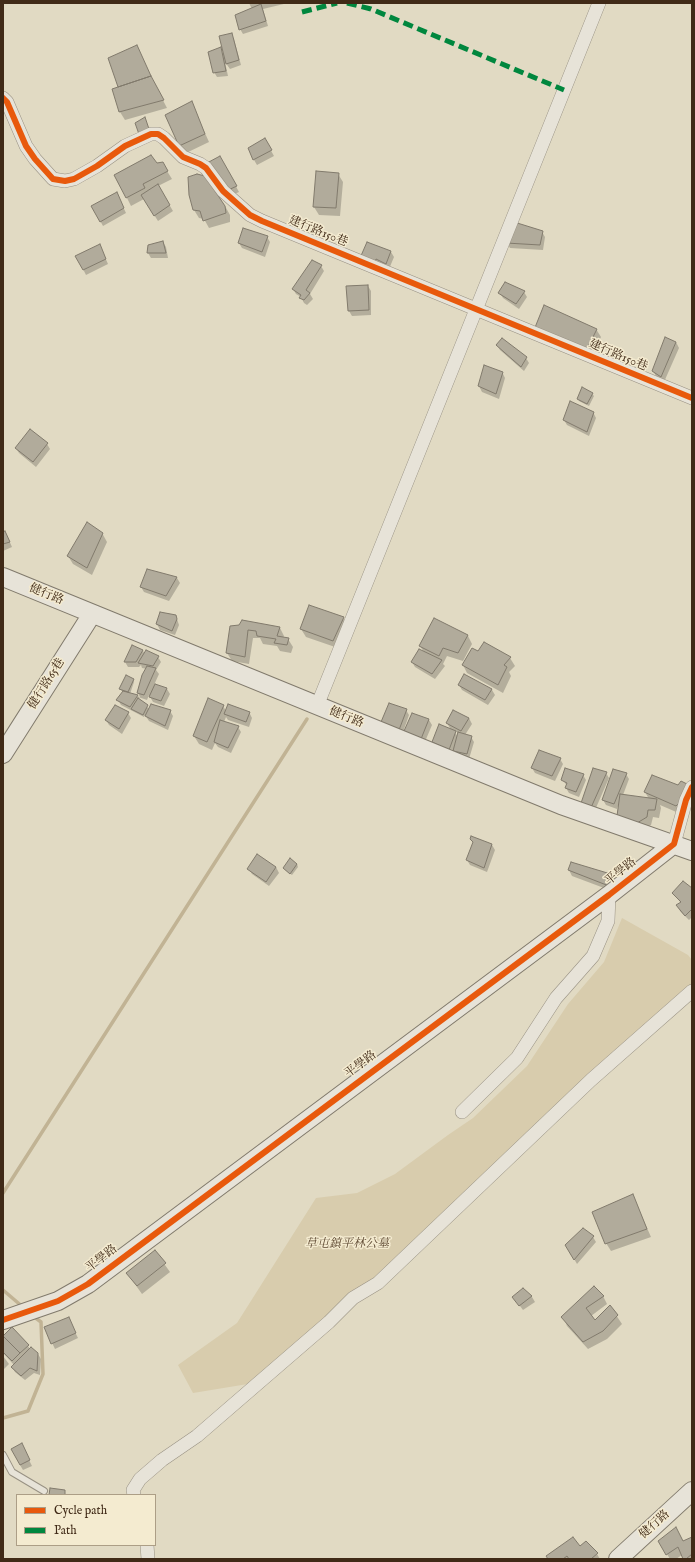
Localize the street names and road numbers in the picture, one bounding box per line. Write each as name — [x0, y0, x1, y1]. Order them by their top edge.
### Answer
street label: 建行路150巷 — [286, 214, 350, 250]
street label: 建行路150巷 — [586, 337, 650, 375]
street label: 健行路 — [27, 582, 65, 608]
street label: 健行路65巷 — [26, 656, 68, 712]
street label: 健行路 — [327, 705, 365, 731]
street label: 平學路 — [602, 855, 640, 889]
street label: 平學路 — [342, 1048, 380, 1082]
street label: 平學路 — [83, 1242, 121, 1276]
street label: 健行路 — [637, 1508, 673, 1542]

